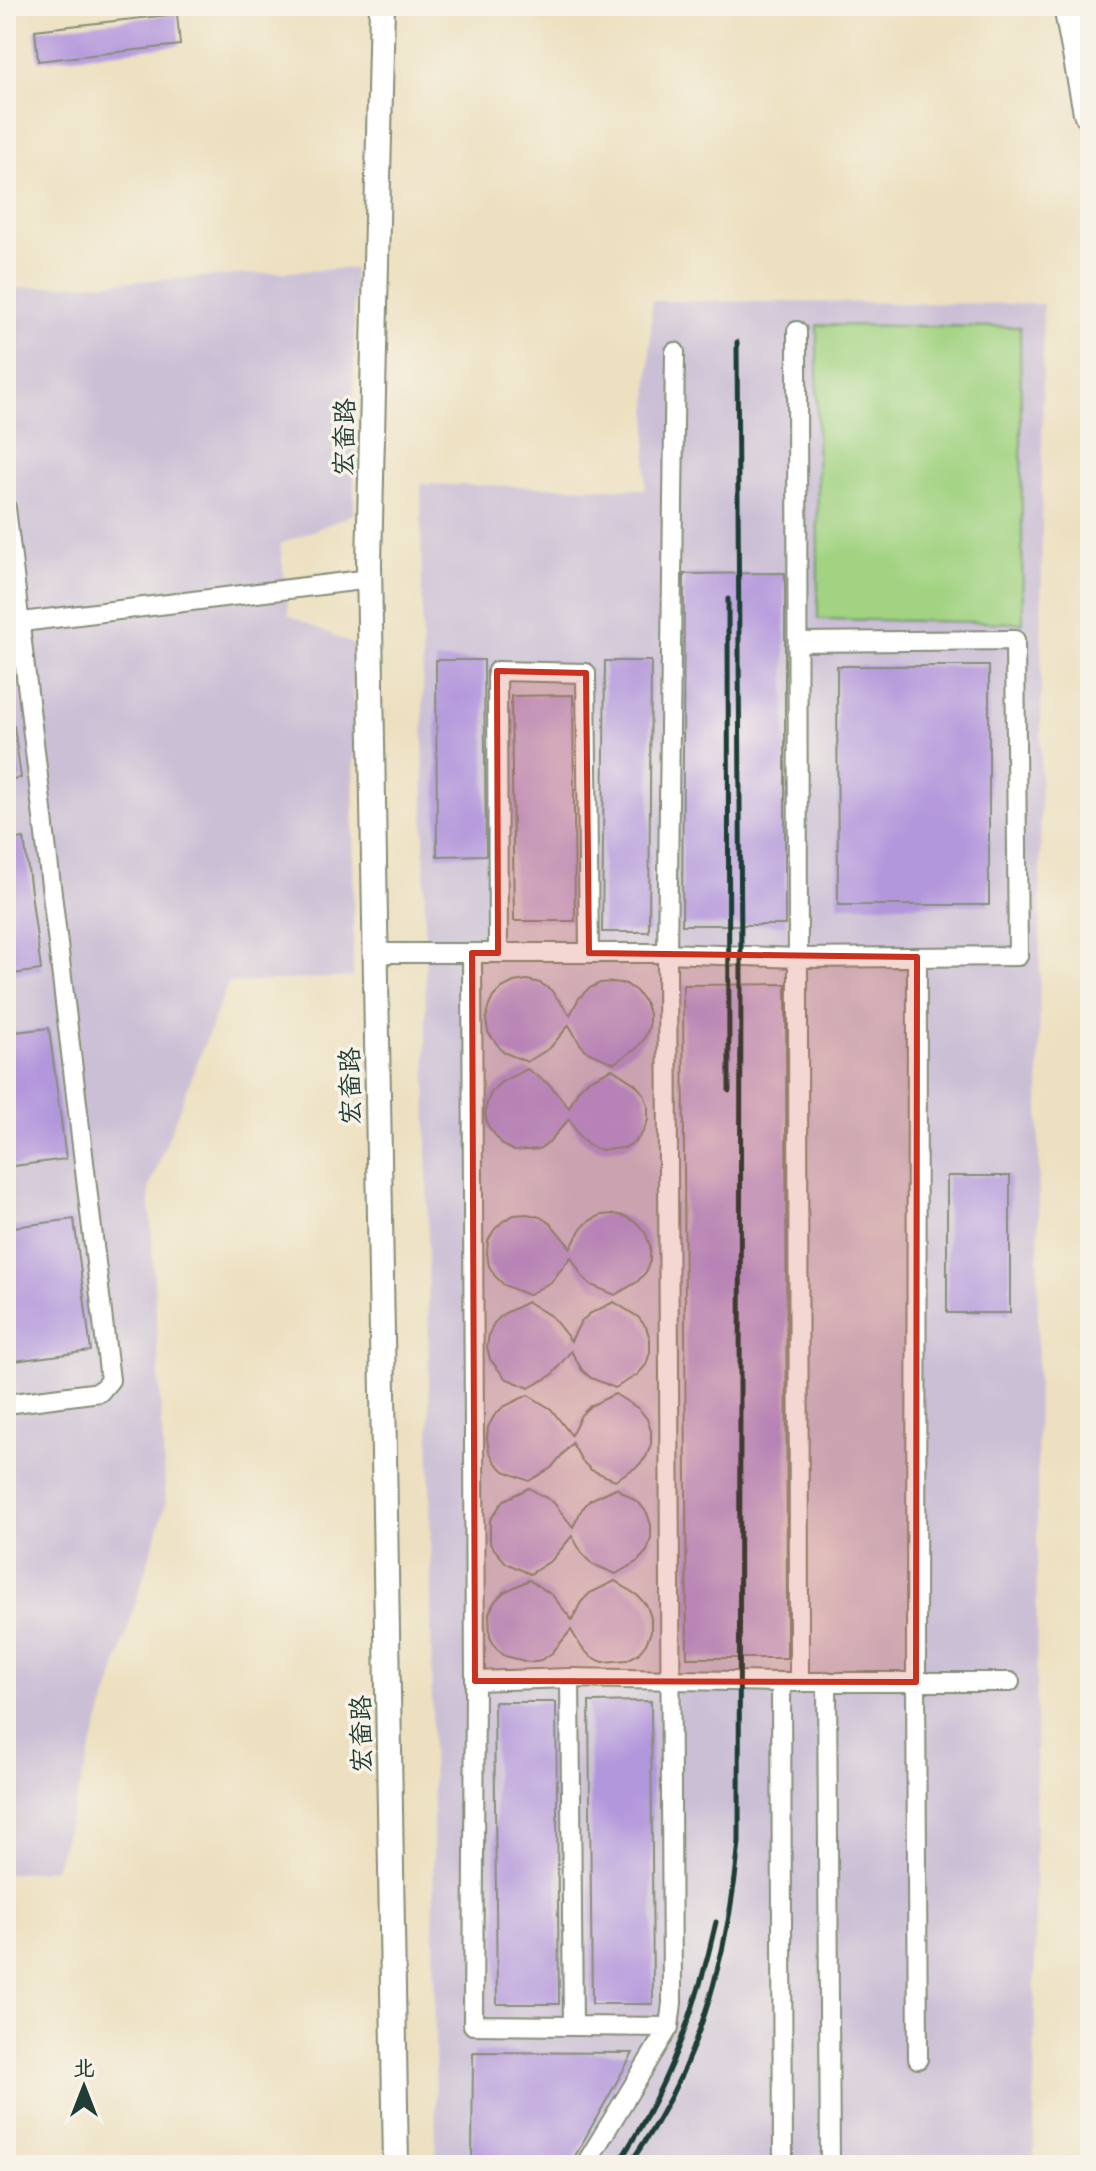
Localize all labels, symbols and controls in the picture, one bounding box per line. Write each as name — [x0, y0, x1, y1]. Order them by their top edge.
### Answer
street label: 宏奤路 — [320, 398, 368, 476]
street label: 宏奤路 — [326, 1047, 374, 1125]
street label: 宏奤路 — [337, 1695, 385, 1773]
north arrow — [44, 2047, 124, 2127]
text: 北 — [73, 2048, 95, 2087]

